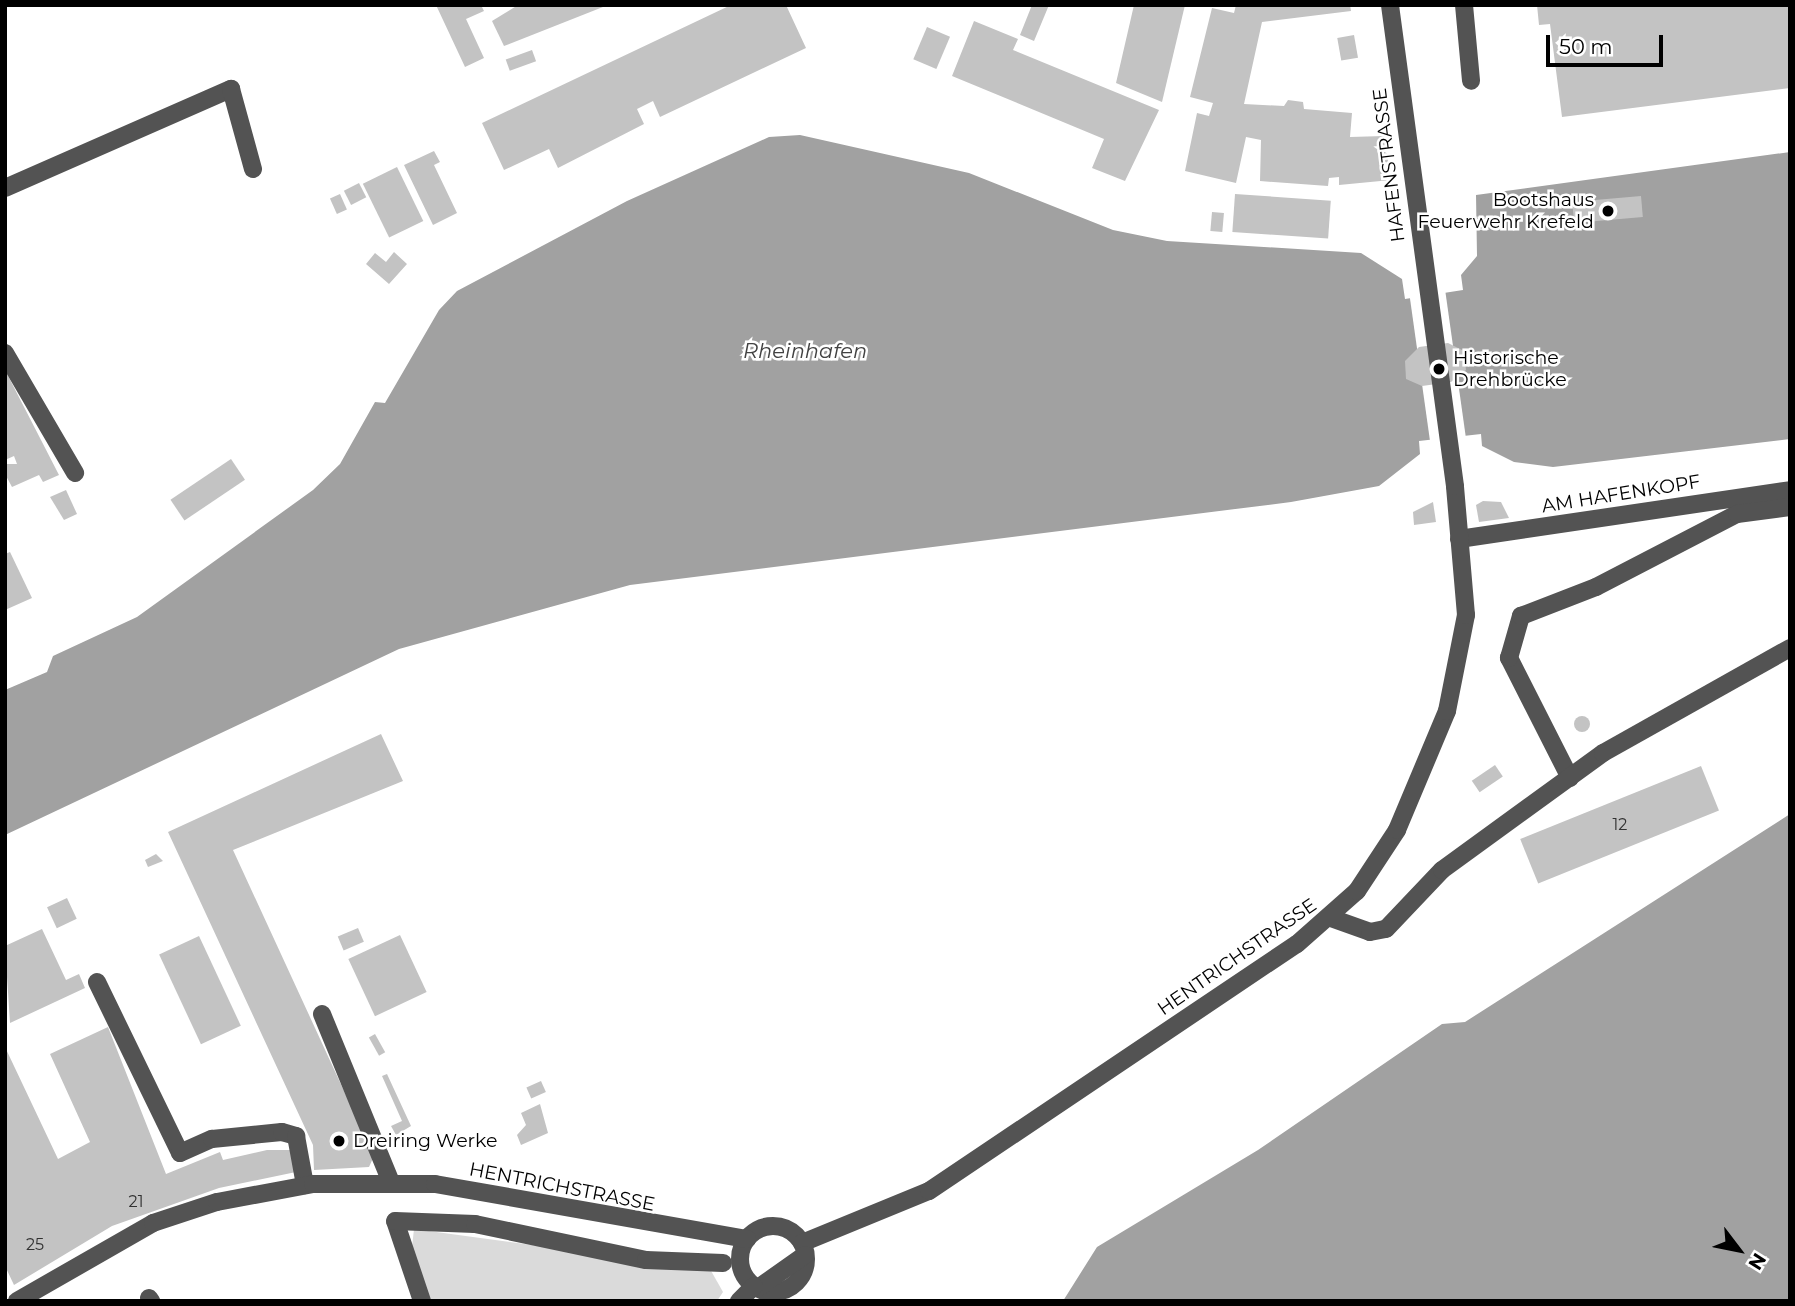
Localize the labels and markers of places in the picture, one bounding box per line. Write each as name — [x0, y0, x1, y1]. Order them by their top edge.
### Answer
place label: Bootshaus Feuerwehr Krefeld — [1417, 189, 1594, 233]
marker: Bootshaus Feuerwehr Krefeld — [1600, 203, 1616, 219]
place label: Historische Drehbrücke — [1453, 347, 1567, 391]
marker: Historische Drehbrücke — [1431, 361, 1447, 377]
place label: Dreiring Werke — [353, 1130, 498, 1152]
marker: Dreiring Werke — [331, 1133, 347, 1149]

